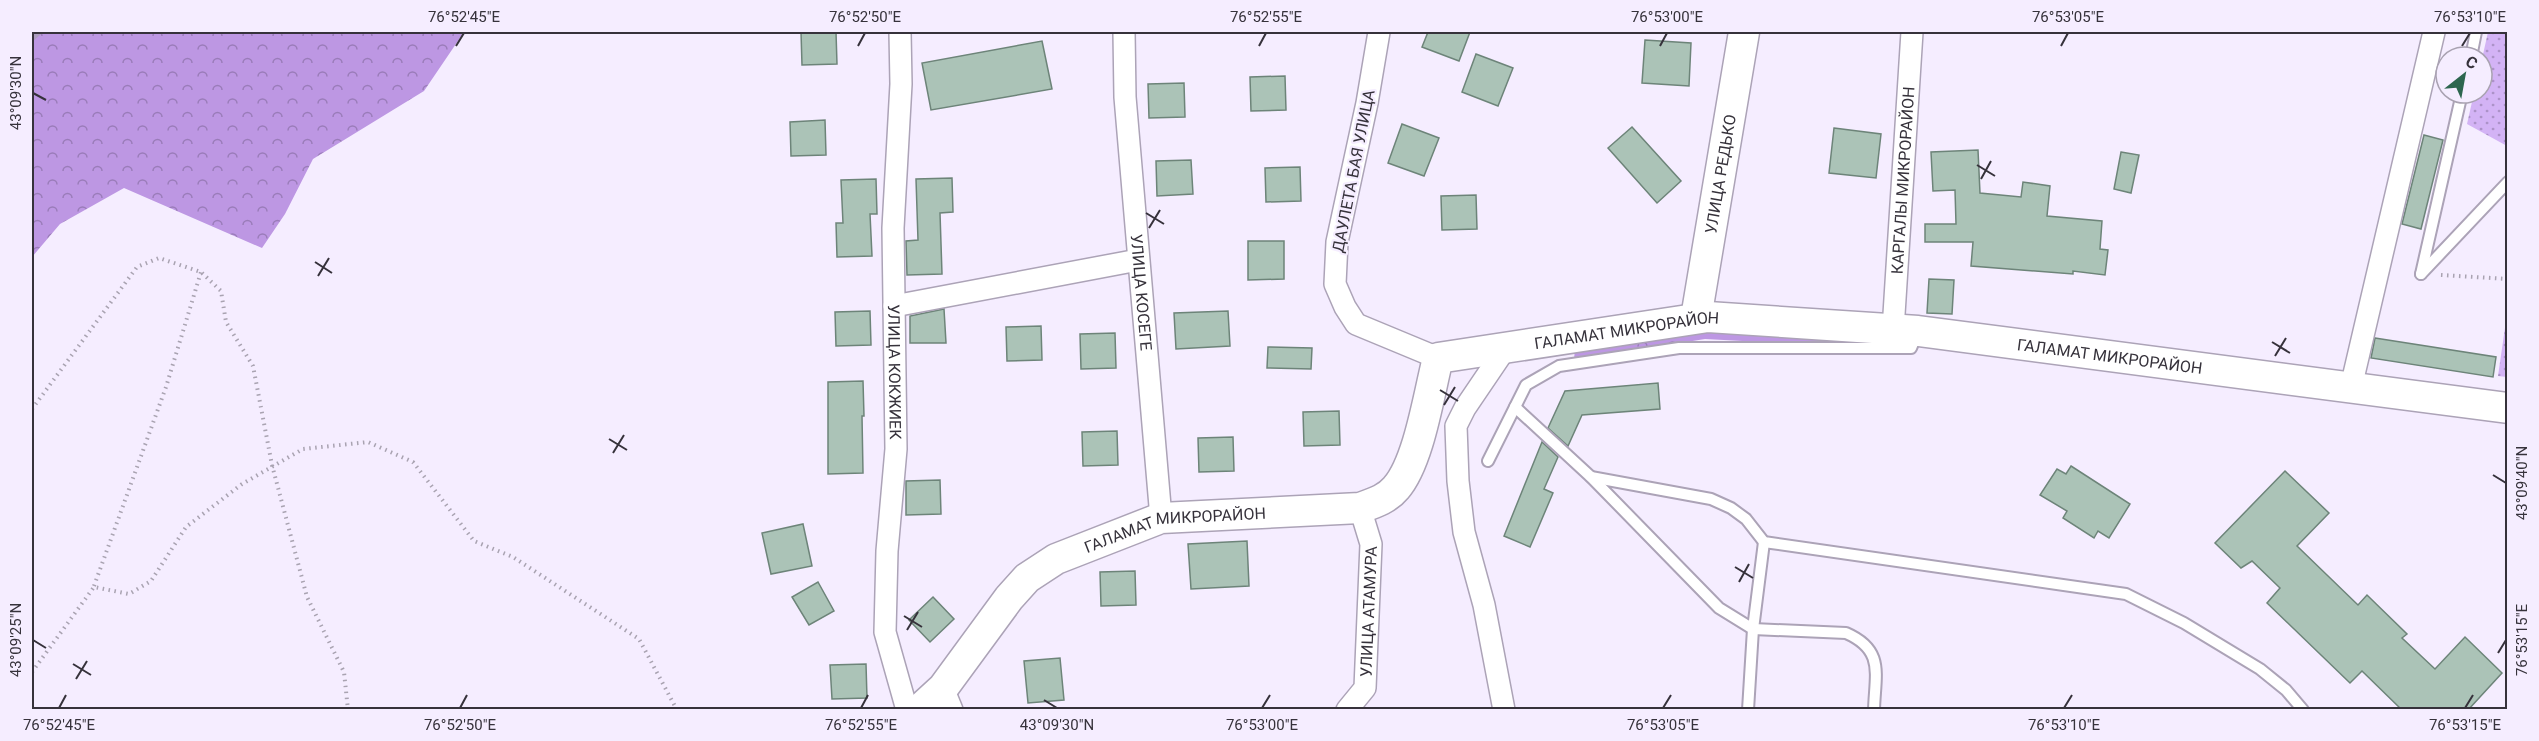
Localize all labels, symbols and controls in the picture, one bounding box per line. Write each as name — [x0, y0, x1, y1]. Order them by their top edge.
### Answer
text: 76°52'45"E — [428, 8, 501, 26]
text: 76°52'50"E — [829, 8, 902, 26]
text: 76°52'55"E — [1230, 8, 1303, 26]
text: 76°53'00"E — [1631, 8, 1704, 26]
text: 76°53'05"E — [2032, 8, 2105, 26]
text: 76°53'10"E — [2434, 8, 2507, 26]
north arrow — [2434, 45, 2494, 105]
text: С — [2462, 52, 2481, 73]
text: 43°09'30"N — [7, 56, 25, 130]
street label: КАРГАЛЫ МИКРОРАЙОН — [1888, 86, 1919, 275]
street label: ДАУЛЕТА БАЯ УЛИЦА — [1328, 88, 1379, 254]
street label: УЛИЦА РЕДЬКО — [1701, 113, 1740, 235]
street label: УЛИЦА КОСЕГЕ — [1127, 233, 1156, 352]
street label: УЛИЦА КОКЖИЕК — [884, 304, 905, 440]
street label: ГАЛАМАТ МИКРОРАЙОН — [1533, 308, 1720, 353]
street label: ГАЛАМАТ МИКРОРАЙОН — [2016, 335, 2203, 378]
text: 43°09'40"N — [2513, 446, 2531, 520]
street label: ГАЛАМАТ МИКРОРАЙОН — [1082, 504, 1266, 557]
street label: УЛИЦА АТАМУРА — [1356, 545, 1381, 677]
text: 43°09'25"N — [7, 603, 25, 677]
text: 76°53'15"E — [2513, 603, 2531, 676]
text: 76°52'45"E — [23, 716, 96, 734]
text: 76°52'50"E — [424, 716, 497, 734]
text: 76°52'55"E — [825, 716, 898, 734]
text: 43°09'30"N — [1020, 716, 1094, 734]
text: 76°53'00"E — [1226, 716, 1299, 734]
text: 76°53'05"E — [1627, 716, 1700, 734]
text: 76°53'10"E — [2028, 716, 2101, 734]
text: 76°53'15"E — [2429, 716, 2502, 734]

